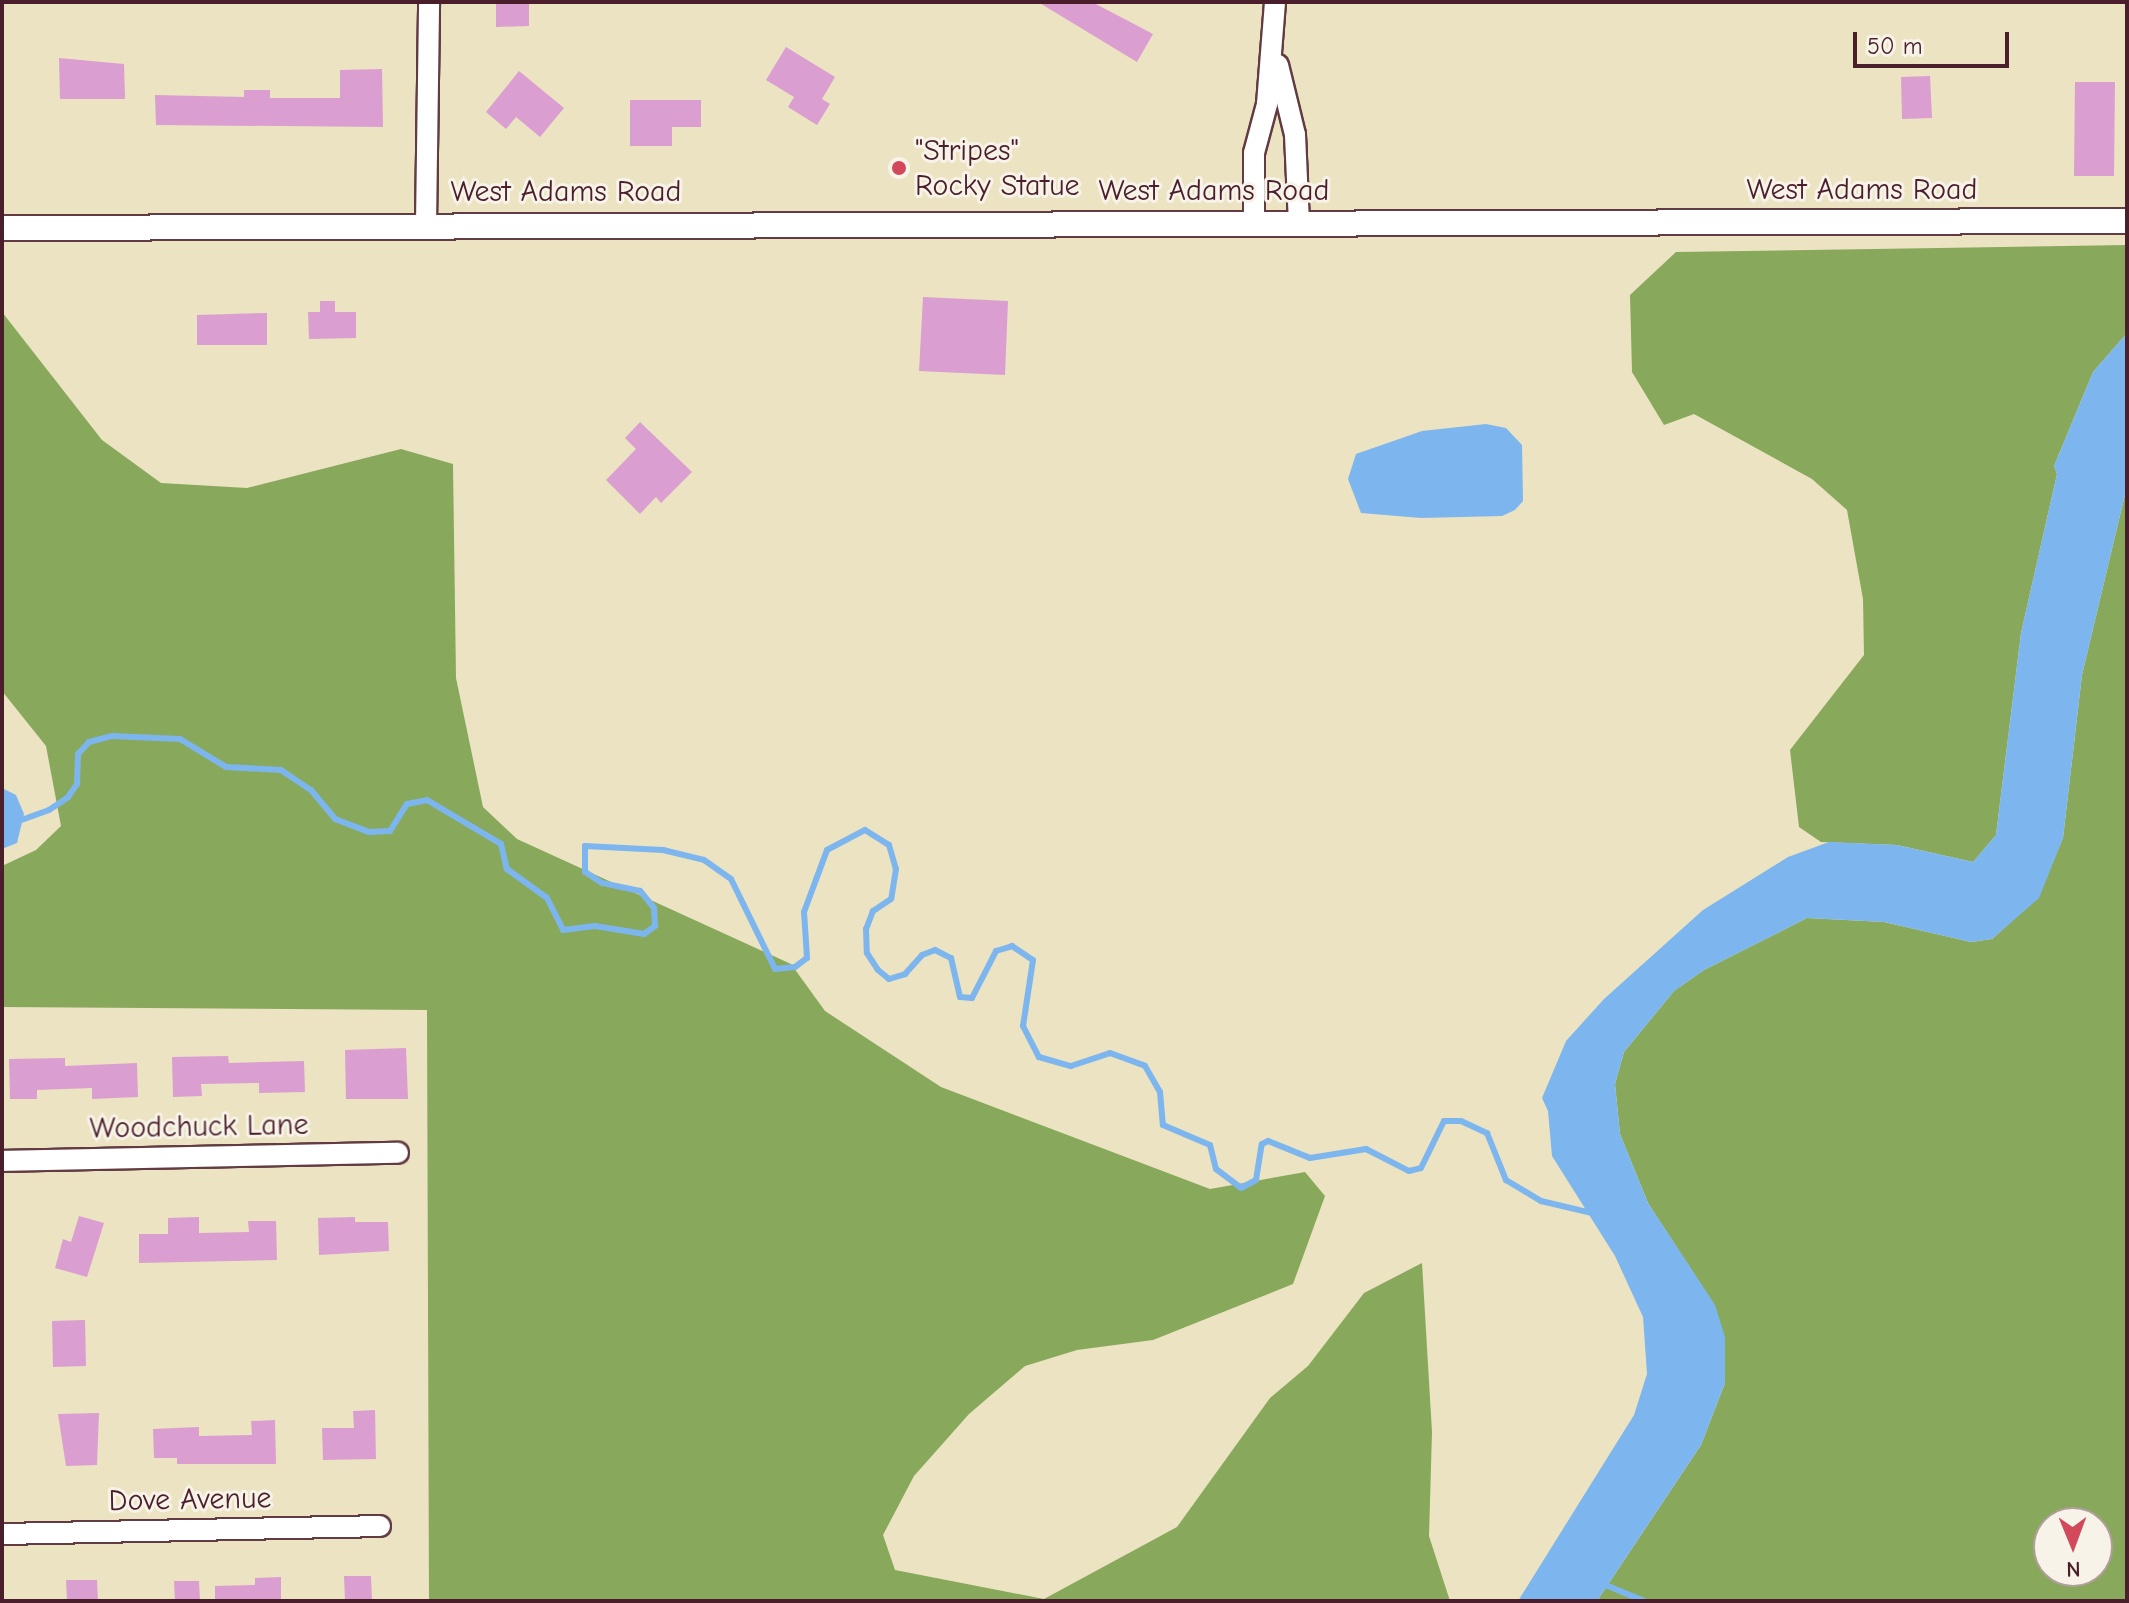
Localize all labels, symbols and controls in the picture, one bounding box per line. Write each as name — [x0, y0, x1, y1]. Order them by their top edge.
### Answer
scale bar — [1857, 16, 2013, 66]
text: 50 m — [1867, 32, 1923, 60]
place label: "Stripes" Rocky Statue — [915, 133, 1079, 204]
marker: "Stripes" Rocky Statue — [890, 159, 908, 177]
street label: West Adams Road — [1747, 172, 1977, 208]
street label: West Adams Road — [1099, 173, 1329, 209]
street label: West Adams Road — [451, 174, 681, 210]
street label: Woodchuck Lane — [89, 1107, 309, 1147]
street label: Dove Avenue — [108, 1481, 272, 1519]
north arrow — [2033, 1507, 2113, 1587]
text: N — [2066, 1556, 2081, 1582]

